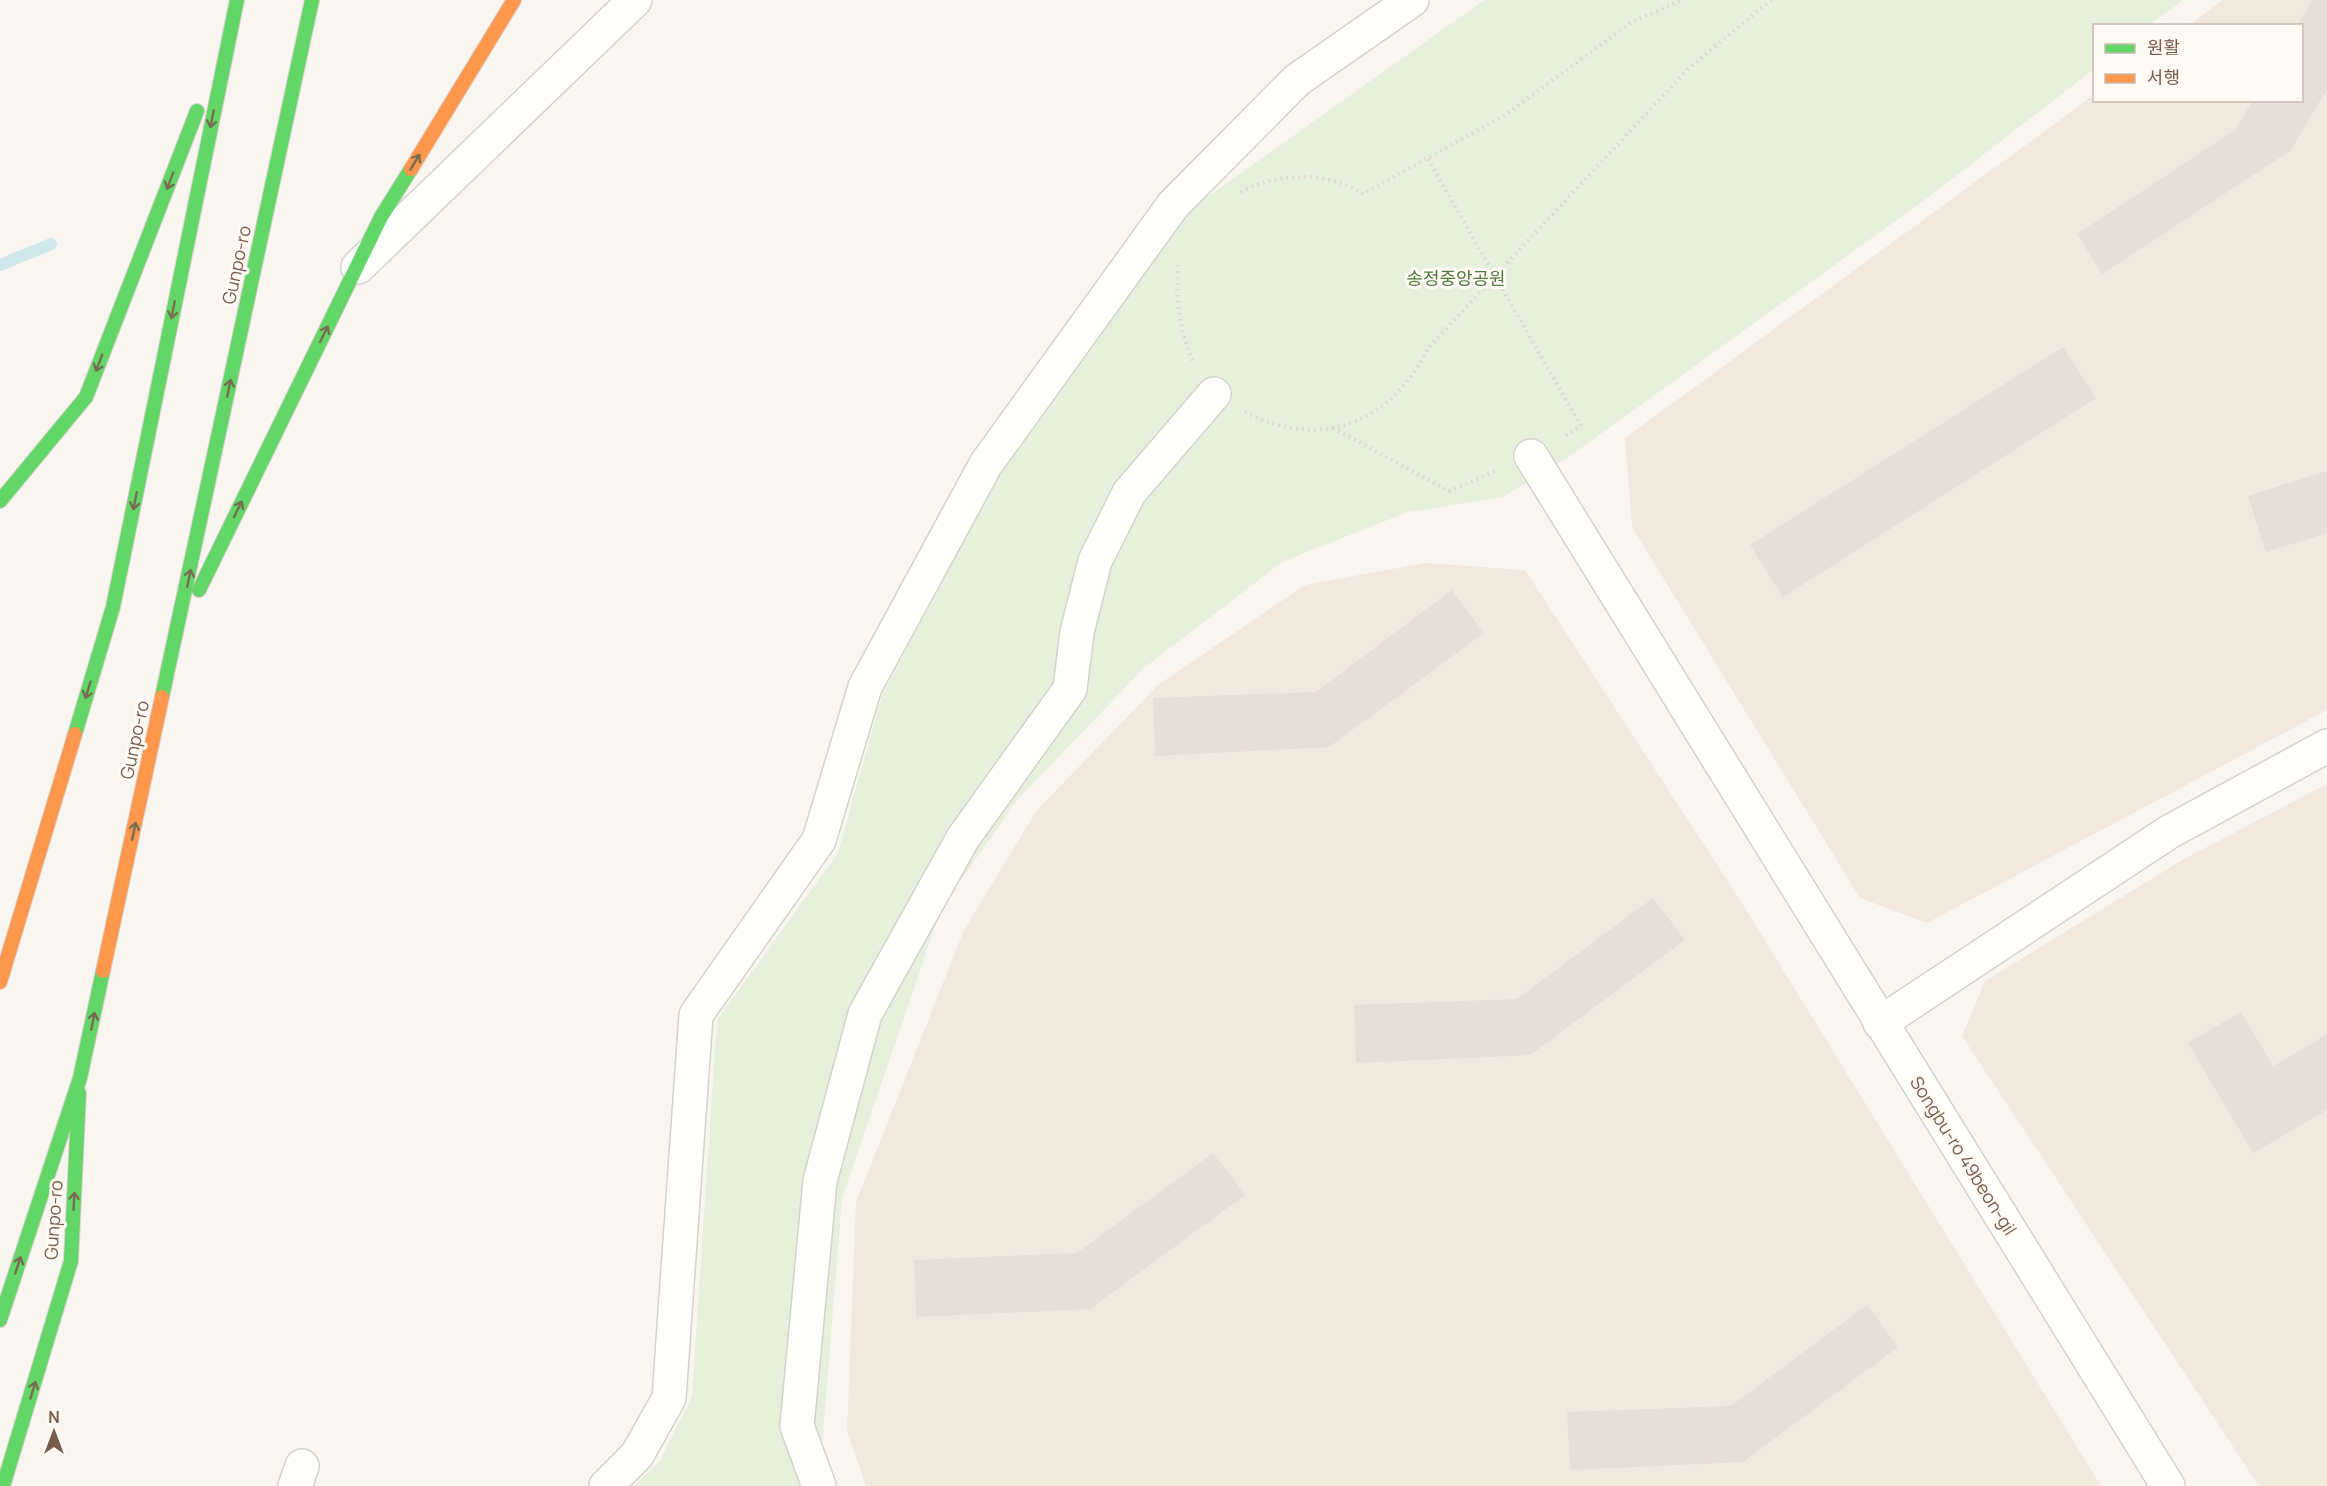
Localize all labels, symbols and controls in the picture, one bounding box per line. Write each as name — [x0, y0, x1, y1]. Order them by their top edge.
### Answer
legend — [2093, 24, 2303, 102]
text: 원활 — [2147, 35, 2180, 59]
text: 서행 — [2147, 65, 2180, 89]
one-way arrow — [206, 109, 217, 128]
one-way arrow — [409, 154, 421, 171]
one-way arrow — [164, 171, 175, 190]
street label: Gunpo-ro — [216, 223, 256, 306]
park label: 송정중앙공원 — [1406, 266, 1506, 290]
one-way arrow — [167, 300, 178, 319]
one-way arrow — [318, 326, 330, 344]
one-way arrow — [93, 353, 104, 371]
one-way arrow — [224, 378, 236, 397]
one-way arrow — [129, 491, 140, 510]
one-way arrow — [233, 501, 245, 519]
one-way arrow — [183, 569, 195, 588]
one-way arrow — [82, 680, 93, 699]
street label: Gunpo-ro — [114, 698, 154, 781]
one-way arrow — [129, 821, 140, 841]
one-way arrow — [87, 1012, 99, 1031]
street label: Songbu-ro 49beon-gil — [1905, 1071, 2023, 1240]
street label: Gunpo-ro — [38, 1179, 68, 1261]
one-way arrow — [69, 1191, 80, 1211]
one-way arrow — [14, 1256, 25, 1275]
one-way arrow — [28, 1381, 39, 1400]
north arrow — [24, 1402, 84, 1462]
text: N — [48, 1406, 60, 1428]

